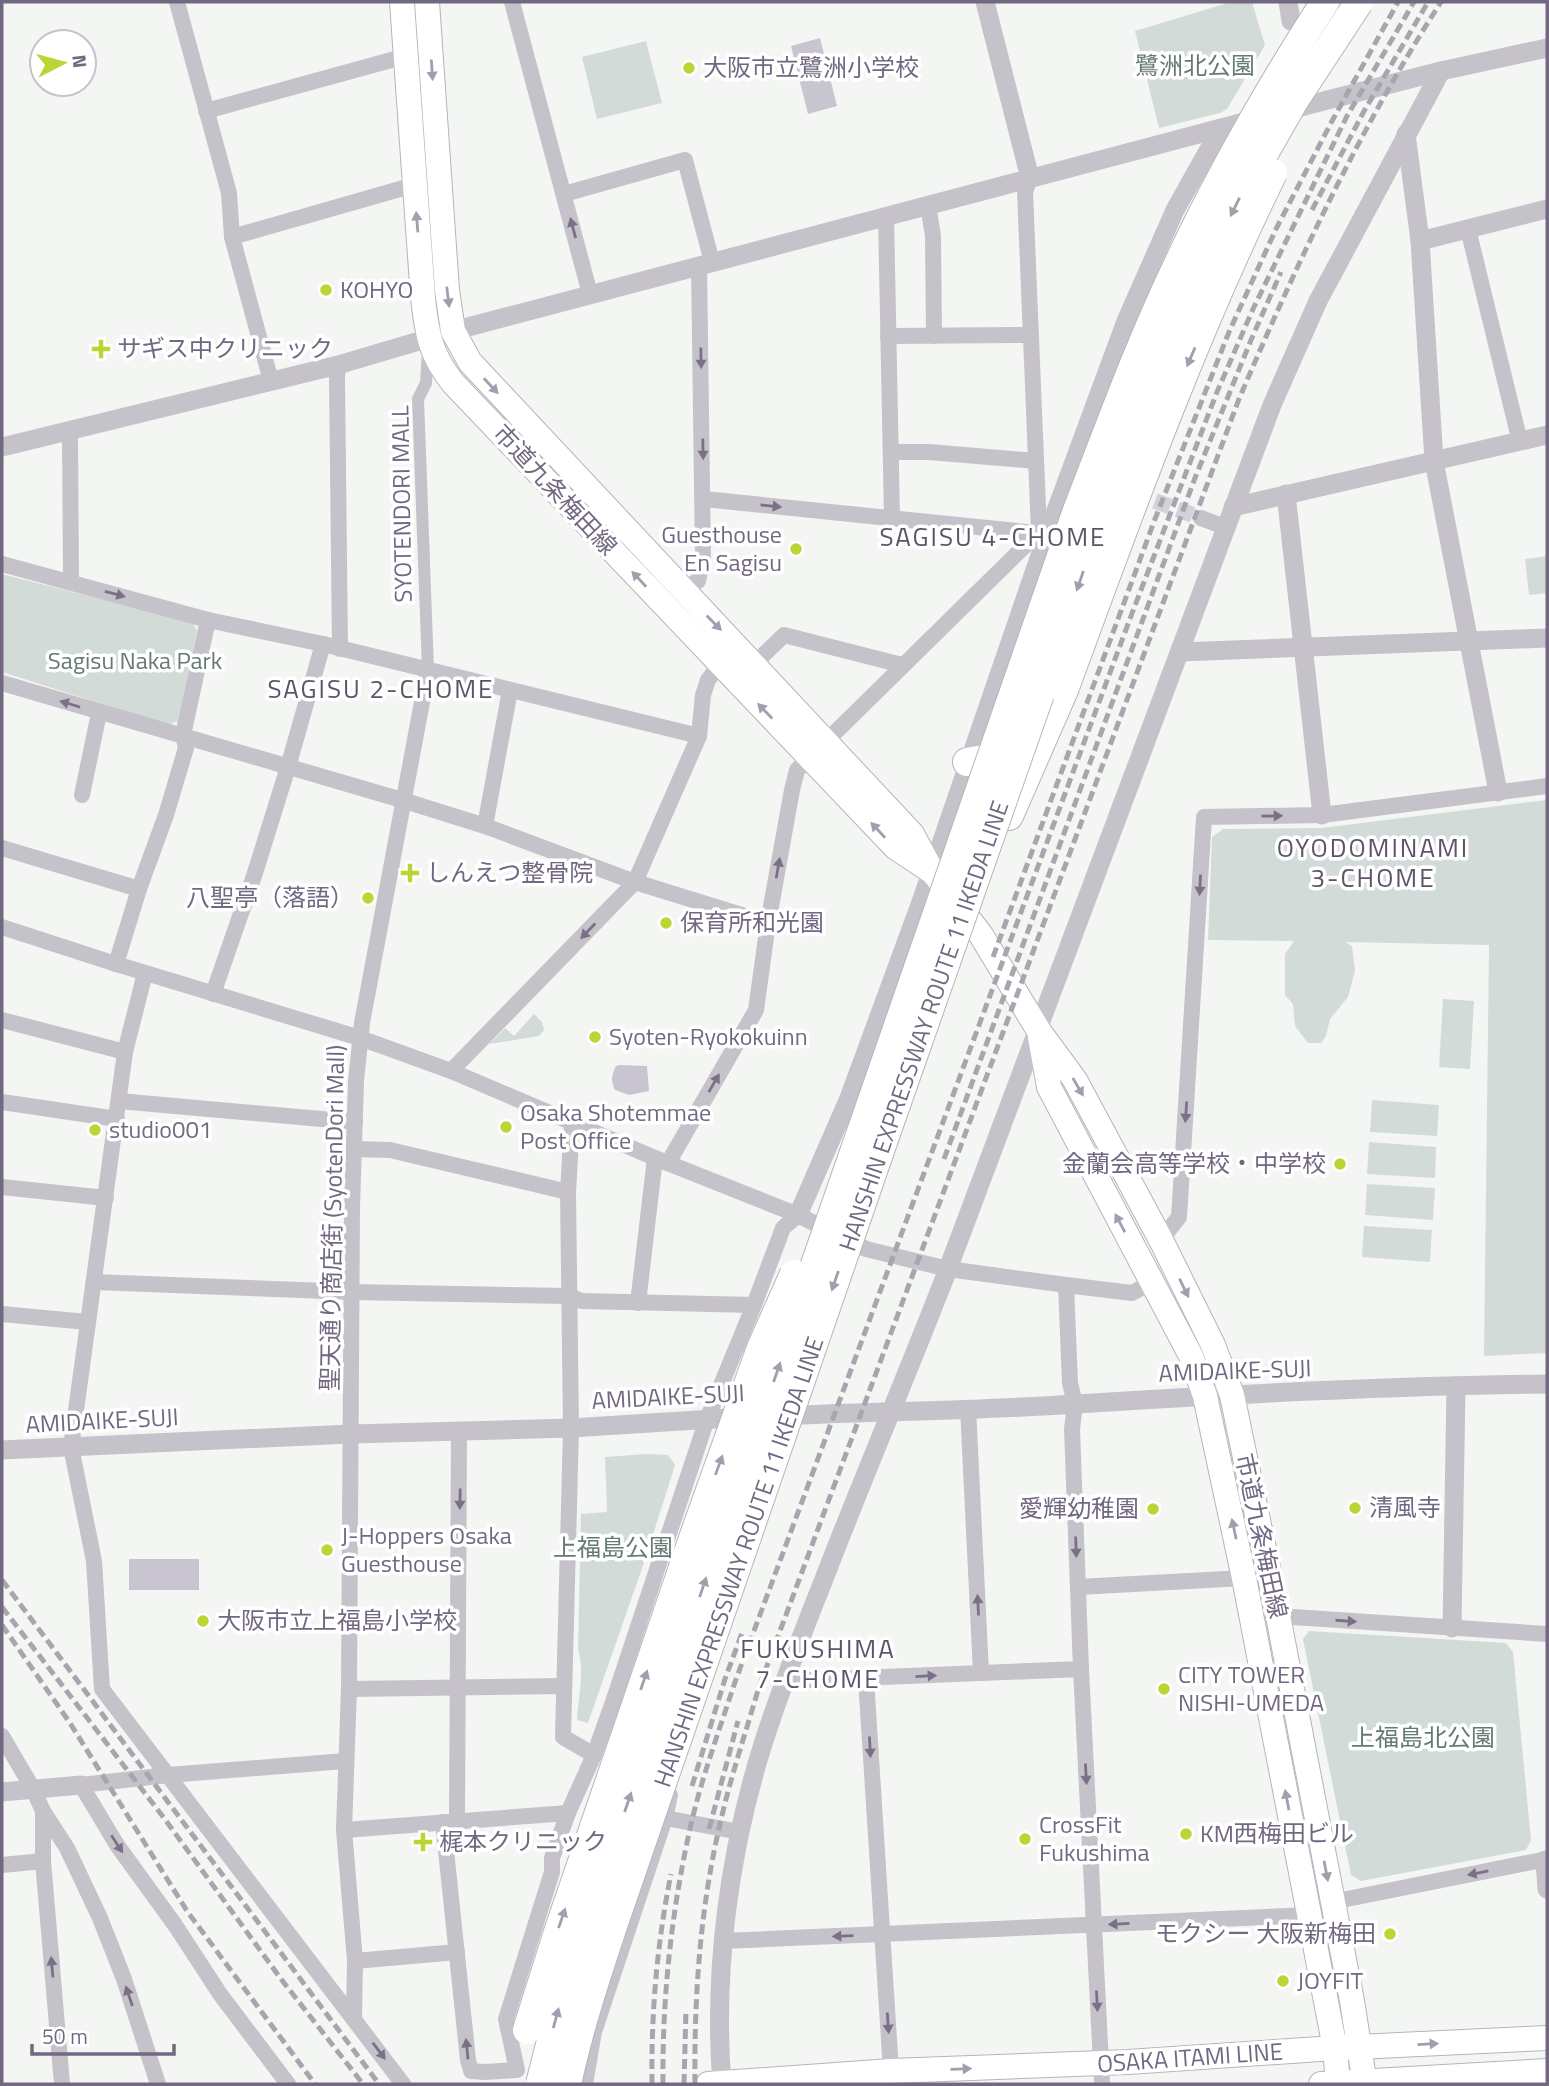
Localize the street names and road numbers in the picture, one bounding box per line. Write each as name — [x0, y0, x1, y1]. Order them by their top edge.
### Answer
street label: SYOTENDORI MALL — [381, 405, 421, 603]
street label: 市道九条梅田線 — [485, 416, 626, 563]
street label: HANSHIN EXPRESSWAY ROUTE 11 IKEDA LINE — [829, 796, 1017, 1256]
street label: 聖天通り商店街 (SyotenDori Mall) — [311, 1045, 353, 1391]
street label: HANSHIN EXPRESSWAY ROUTE 11 IKEDA LINE — [644, 1332, 832, 1792]
street label: AMIDAIKE-SUJI — [1158, 1349, 1312, 1391]
street label: AMIDAIKE-SUJI — [591, 1374, 745, 1418]
street label: AMIDAIKE-SUJI — [25, 1398, 179, 1442]
street label: 市道九条梅田線 — [1227, 1450, 1297, 1622]
street label: OSAKA ITAMI LINE — [1096, 2033, 1284, 2081]

